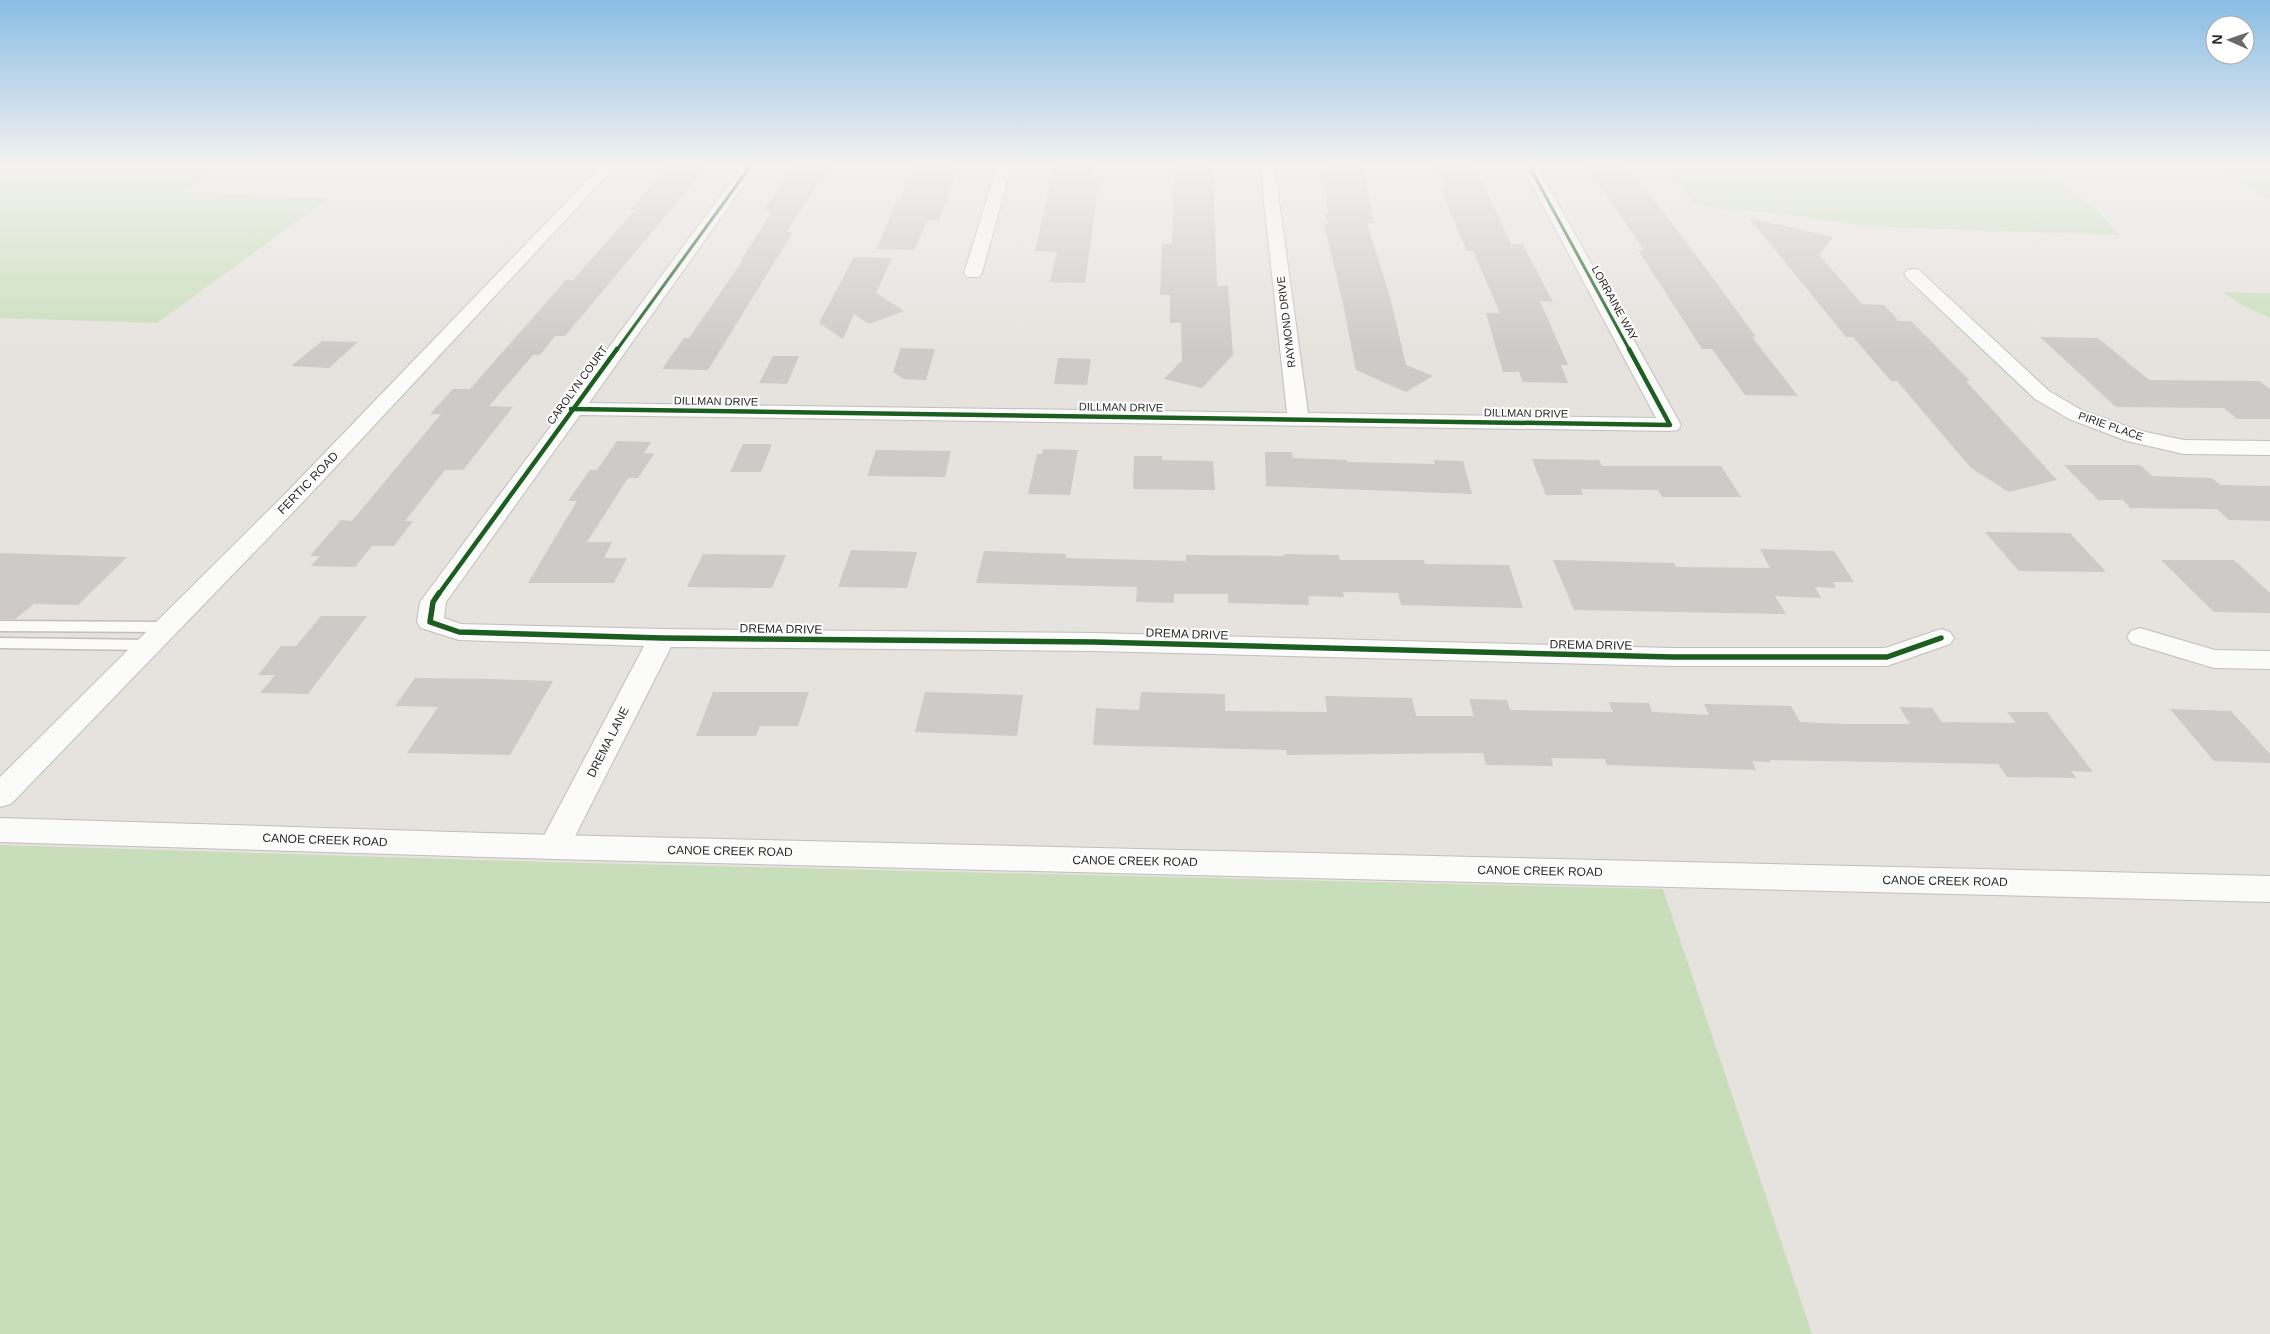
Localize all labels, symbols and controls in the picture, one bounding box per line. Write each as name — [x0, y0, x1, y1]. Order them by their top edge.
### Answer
north arrow — [2205, 15, 2255, 65]
text: N — [2209, 34, 2225, 45]
street label: LORRAINE WAY — [1590, 264, 1641, 343]
street label: RAYMOND DRIVE — [1274, 276, 1298, 368]
street label: CAROLYN COURT — [544, 343, 610, 427]
street label: DILLMAN DRIVE — [674, 394, 758, 408]
street label: DILLMAN DRIVE — [1079, 400, 1163, 414]
street label: DILLMAN DRIVE — [1484, 406, 1568, 420]
street label: PIRIE PLACE — [2077, 409, 2145, 443]
street label: FERTIC ROAD — [275, 449, 341, 517]
street label: DREMA DRIVE — [740, 621, 822, 637]
street label: DREMA DRIVE — [1145, 626, 1229, 642]
street label: DREMA DRIVE — [1550, 637, 1632, 653]
street label: DREMA LANE — [584, 704, 632, 780]
street label: CANOE CREEK ROAD — [262, 831, 388, 849]
street label: CANOE CREEK ROAD — [667, 843, 793, 859]
street label: CANOE CREEK ROAD — [1072, 853, 1198, 869]
street label: CANOE CREEK ROAD — [1477, 863, 1603, 879]
street label: CANOE CREEK ROAD — [1882, 873, 2008, 889]

